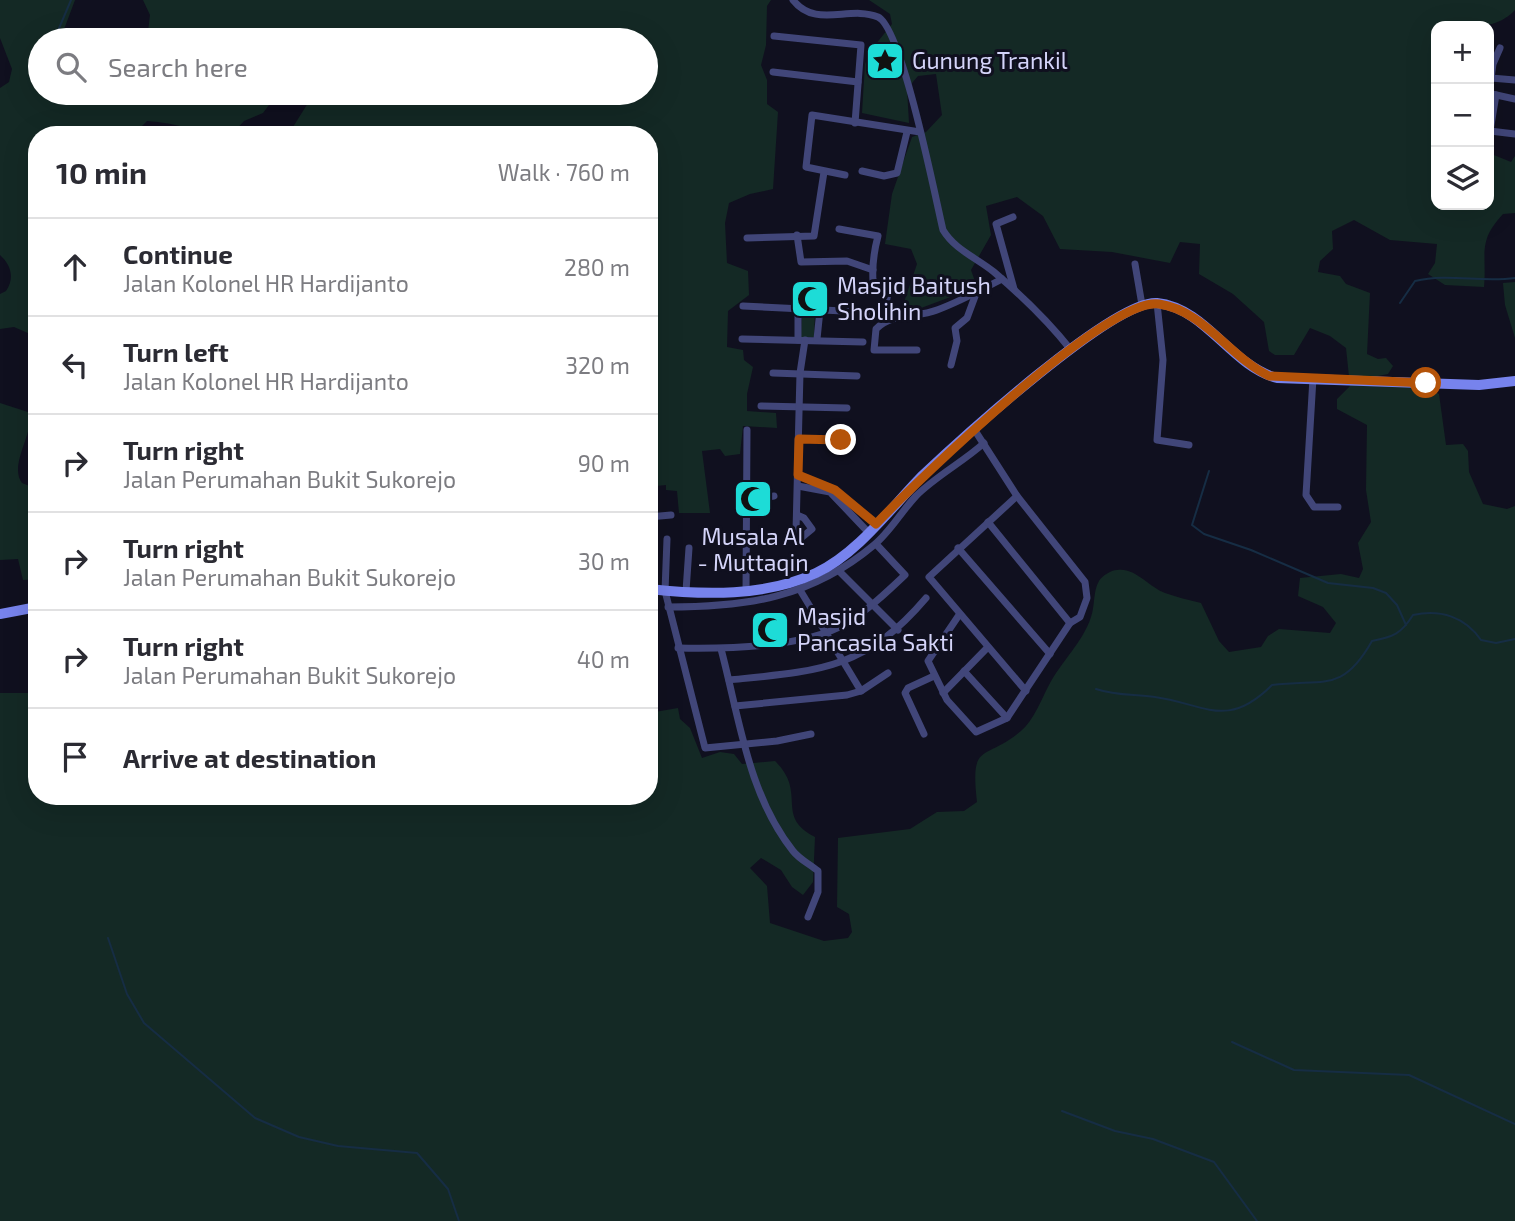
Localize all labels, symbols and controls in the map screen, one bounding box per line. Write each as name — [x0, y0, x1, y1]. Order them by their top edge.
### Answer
map controls — [1431, 21, 1494, 210]
button: + — [1431, 21, 1494, 84]
search box — [28, 28, 658, 105]
place icon: Gunung Trankil — [864, 40, 906, 82]
place label: Gunung Trankil — [912, 46, 1068, 74]
icon: search — [52, 48, 90, 86]
text: Search here — [108, 51, 248, 82]
button: − — [1431, 84, 1494, 147]
button: layers — [1431, 147, 1494, 210]
text: 10 min — [56, 154, 147, 190]
text: Walk · 760 m — [498, 158, 630, 186]
text: Continue — [123, 238, 233, 269]
icon: ahead — [56, 248, 94, 286]
text: 280 m — [564, 253, 630, 281]
text: Jalan Kolonel HR Hardijanto — [123, 269, 409, 297]
place label: Masjid Baitush Sholihin — [837, 271, 991, 325]
mosque icon: Masjid Baitush Sholihin — [789, 278, 831, 320]
text: Turn left — [123, 336, 229, 367]
icon: left — [56, 346, 94, 384]
text: 320 m — [565, 351, 630, 379]
text: Jalan Kolonel HR Hardijanto — [123, 367, 409, 395]
route start — [1410, 367, 1441, 398]
route end — [825, 424, 856, 455]
text: Turn right — [123, 434, 244, 465]
icon: right — [56, 444, 94, 482]
text: 90 m — [578, 449, 630, 477]
text: Jalan Perumahan Bukit Sukorejo — [123, 465, 456, 493]
mosque icon: Musala Al - Muttaqin — [732, 478, 774, 520]
place label: Musala Al - Muttaqin — [697, 522, 809, 576]
text: Turn right — [123, 532, 244, 563]
icon: right — [56, 542, 94, 580]
text: 30 m — [578, 547, 630, 575]
text: Jalan Perumahan Bukit Sukorejo — [123, 563, 456, 591]
place label: Masjid Pancasila Sakti — [797, 602, 954, 656]
mosque icon: Masjid Pancasila Sakti — [749, 609, 791, 651]
text: Turn right — [123, 630, 244, 661]
icon: right — [56, 640, 94, 678]
text: 40 m — [577, 645, 630, 673]
text: Jalan Perumahan Bukit Sukorejo — [123, 661, 456, 689]
icon: arrive — [56, 738, 94, 776]
text: Arrive at destination — [123, 742, 376, 773]

